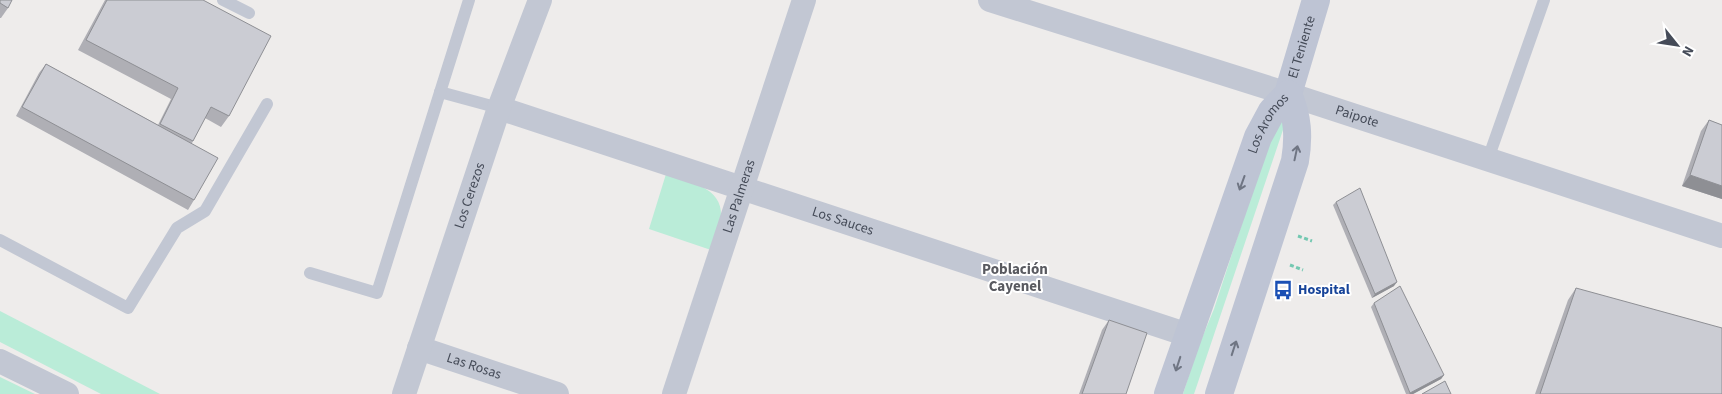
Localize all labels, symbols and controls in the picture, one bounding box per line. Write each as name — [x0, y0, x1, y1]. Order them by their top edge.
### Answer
street label: El Teniente — [1283, 13, 1321, 81]
north arrow — [1652, 20, 1702, 70]
text: N — [1676, 42, 1698, 60]
street label: Los Aromos — [1243, 89, 1294, 157]
street label: Paipote — [1333, 100, 1381, 133]
one-way arrow — [1292, 146, 1301, 162]
street label: Las Palmeras — [718, 157, 761, 236]
street label: Los Cerezos — [450, 160, 490, 231]
one-way arrow — [1237, 175, 1246, 190]
street label: Los Sauces — [809, 202, 876, 241]
district label: Población Cayenel — [982, 259, 1048, 297]
bus stop icon: Hospital — [1272, 279, 1294, 301]
place label: Hospital — [1298, 280, 1350, 300]
one-way arrow — [1230, 340, 1239, 356]
street label: Las Rosas — [444, 348, 504, 385]
one-way arrow — [1173, 356, 1182, 372]

